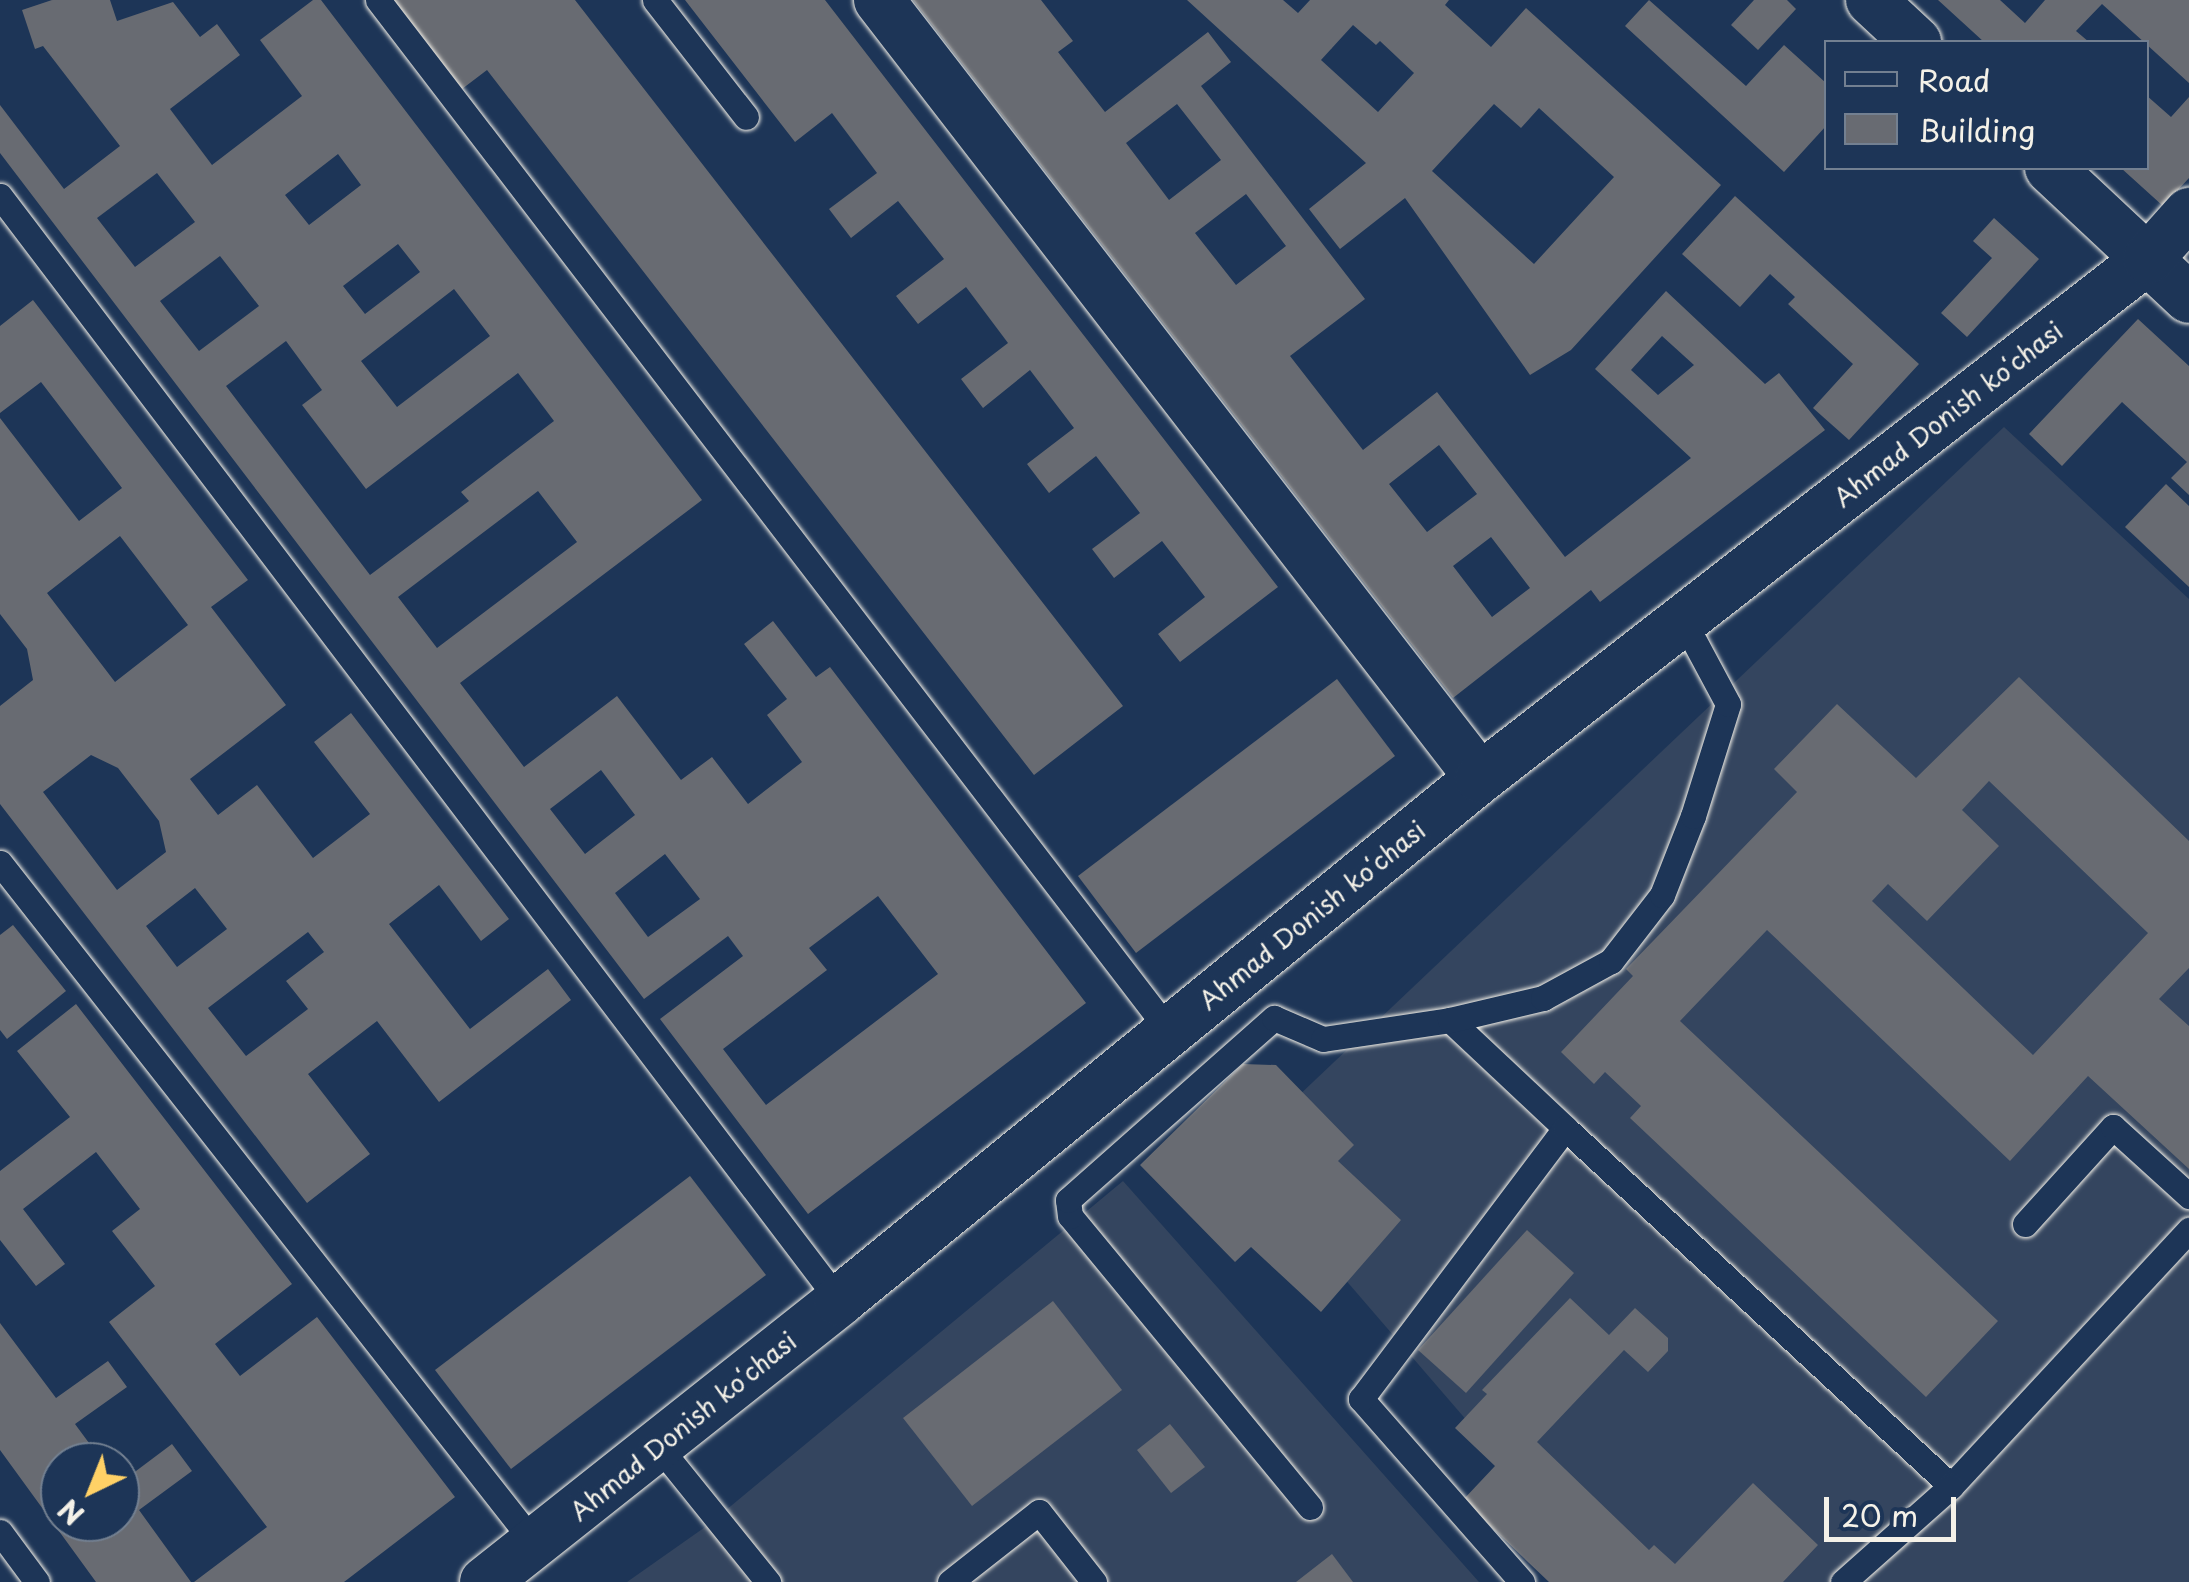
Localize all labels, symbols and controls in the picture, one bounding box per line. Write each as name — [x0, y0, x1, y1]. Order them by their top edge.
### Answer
legend — [1824, 40, 2149, 170]
text: Road — [1918, 57, 1991, 102]
text: Building — [1918, 107, 2035, 152]
street label: Ahmad Donish koʻchasi — [1828, 315, 2068, 513]
street label: Ahmad Donish koʻchasi — [1193, 815, 1431, 1015]
street label: Ahmad Donish koʻchasi — [564, 1326, 802, 1526]
north arrow — [40, 1442, 140, 1542]
scale bar — [1829, 1477, 1962, 1539]
text: N — [48, 1490, 93, 1536]
text: 20 m — [1841, 1492, 1918, 1537]

